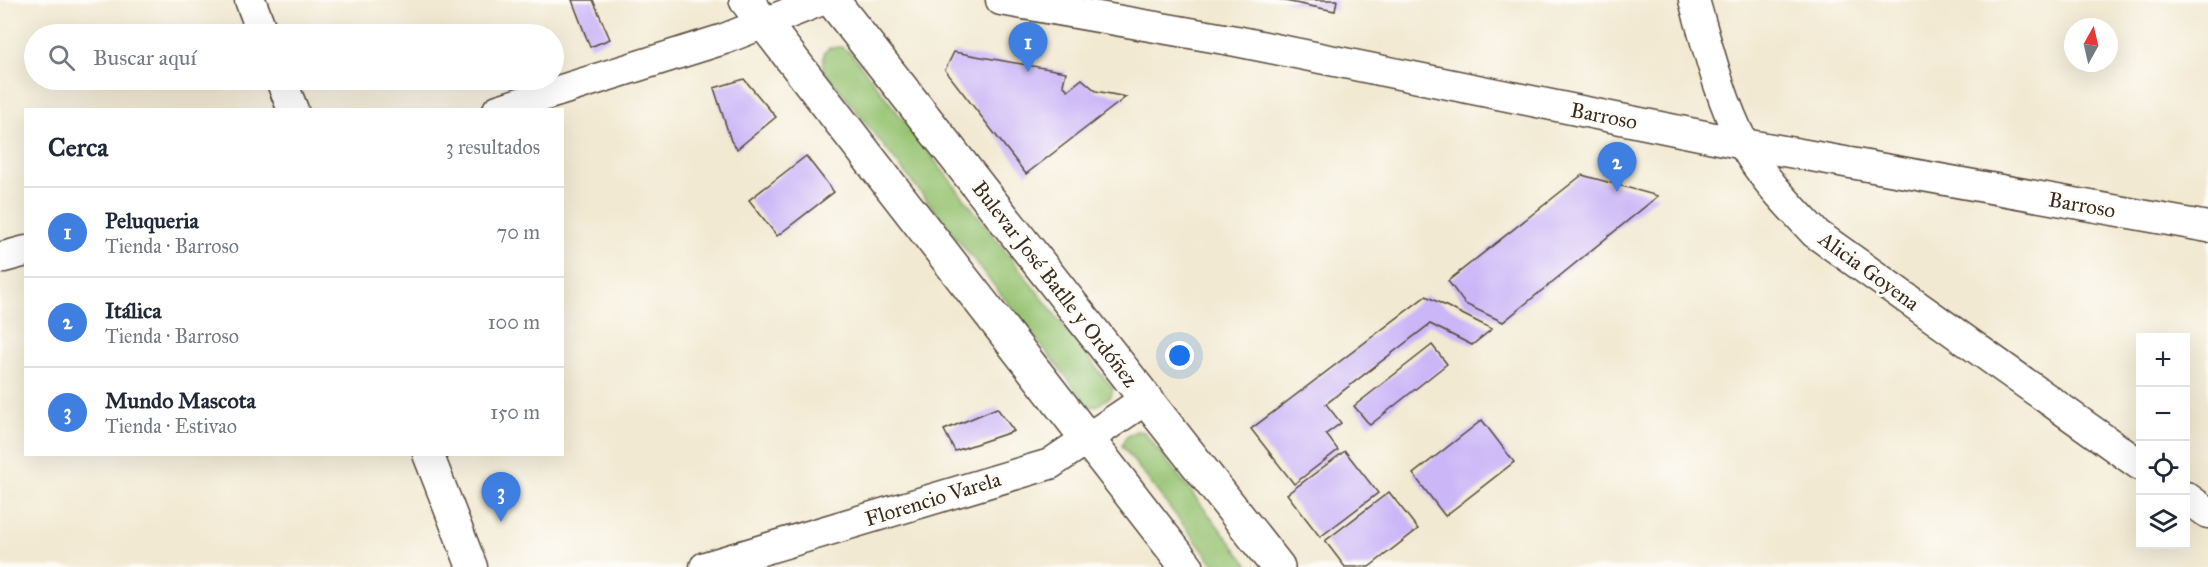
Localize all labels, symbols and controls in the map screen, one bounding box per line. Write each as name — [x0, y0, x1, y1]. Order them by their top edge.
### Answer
north arrow — [2064, 18, 2118, 72]
pin: 1 — [1008, 22, 1048, 72]
search box — [24, 24, 564, 90]
icon: search — [45, 41, 78, 74]
text: Buscar aquí — [93, 44, 196, 71]
street label: Barroso — [1568, 97, 1640, 135]
text: Cerca — [48, 131, 108, 163]
text: 3 resultados — [446, 135, 540, 159]
pin: 2 — [1598, 142, 1636, 192]
street label: Bulevar José Batlle y Ordóñez — [966, 176, 1144, 392]
street label: Barroso — [2046, 186, 2118, 224]
text: Peluqueria — [105, 207, 199, 234]
text: 1 — [64, 220, 71, 244]
text: 70 m — [497, 220, 540, 244]
street label: Alicia Goyena — [1813, 225, 1924, 316]
text: Tienda · Barroso — [105, 234, 239, 258]
text: Itálica — [105, 297, 162, 324]
text: 2 — [63, 310, 72, 334]
text: 100 m — [488, 310, 540, 334]
text: Tienda · Barroso — [105, 324, 239, 348]
map controls — [2136, 333, 2190, 549]
button: + — [2136, 333, 2190, 387]
your location — [1165, 341, 1194, 370]
text: Mundo Mascota — [105, 387, 256, 414]
button: − — [2136, 387, 2190, 441]
text: 3 — [64, 400, 72, 424]
text: 150 m — [490, 400, 540, 424]
text: Tienda · Estivao — [105, 414, 237, 438]
button: locate — [2136, 441, 2190, 495]
street label: Florencio Varela — [862, 466, 1004, 532]
pin: 3 — [482, 472, 520, 522]
button: layers — [2136, 495, 2190, 549]

